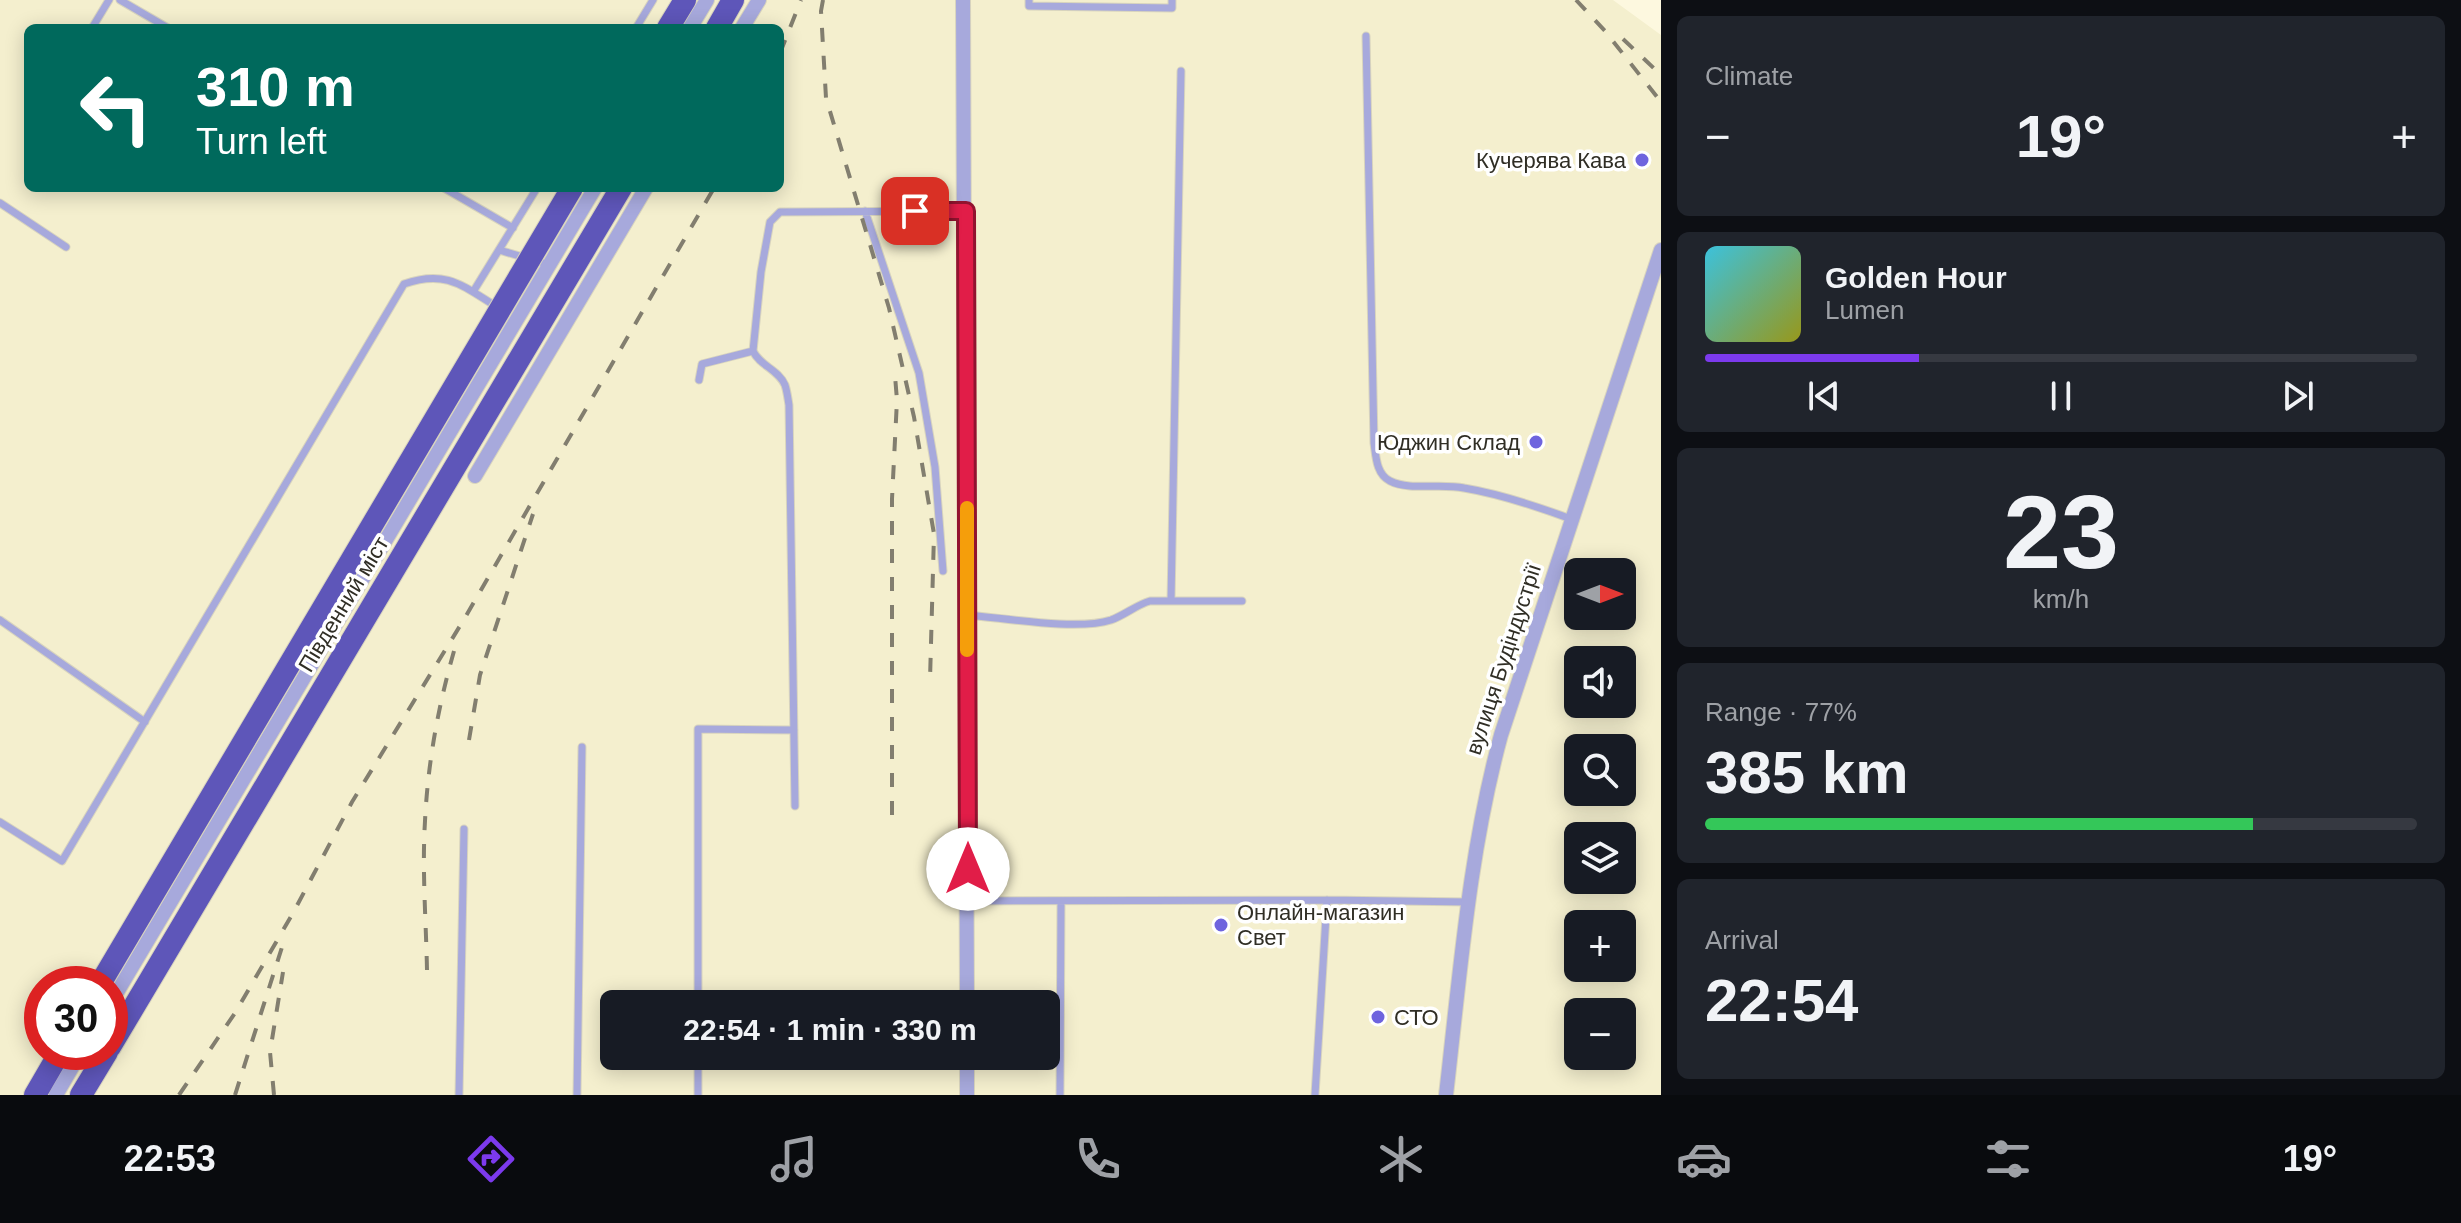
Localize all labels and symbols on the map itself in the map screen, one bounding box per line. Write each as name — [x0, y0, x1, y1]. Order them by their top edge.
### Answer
place label: Кучерява Кава — [1476, 148, 1627, 173]
marker: Кучерява Кава — [1633, 151, 1651, 169]
pin — [881, 177, 949, 245]
place label: Юджин Склад — [1377, 430, 1520, 455]
marker: Юджин Склад — [1527, 433, 1545, 451]
street label: Південний міст — [293, 532, 394, 676]
north arrow — [1564, 558, 1636, 630]
street label: вулиця Будіндустрії — [1461, 560, 1546, 758]
position arrow — [926, 827, 1010, 911]
place label: Онлайн-магазин Свет — [1237, 900, 1405, 950]
marker: Онлайн-магазин Свет — [1212, 916, 1230, 934]
speed limit sign: 30 — [24, 966, 128, 1070]
place label: СТО — [1394, 1005, 1439, 1030]
marker: СТО — [1369, 1008, 1387, 1026]

